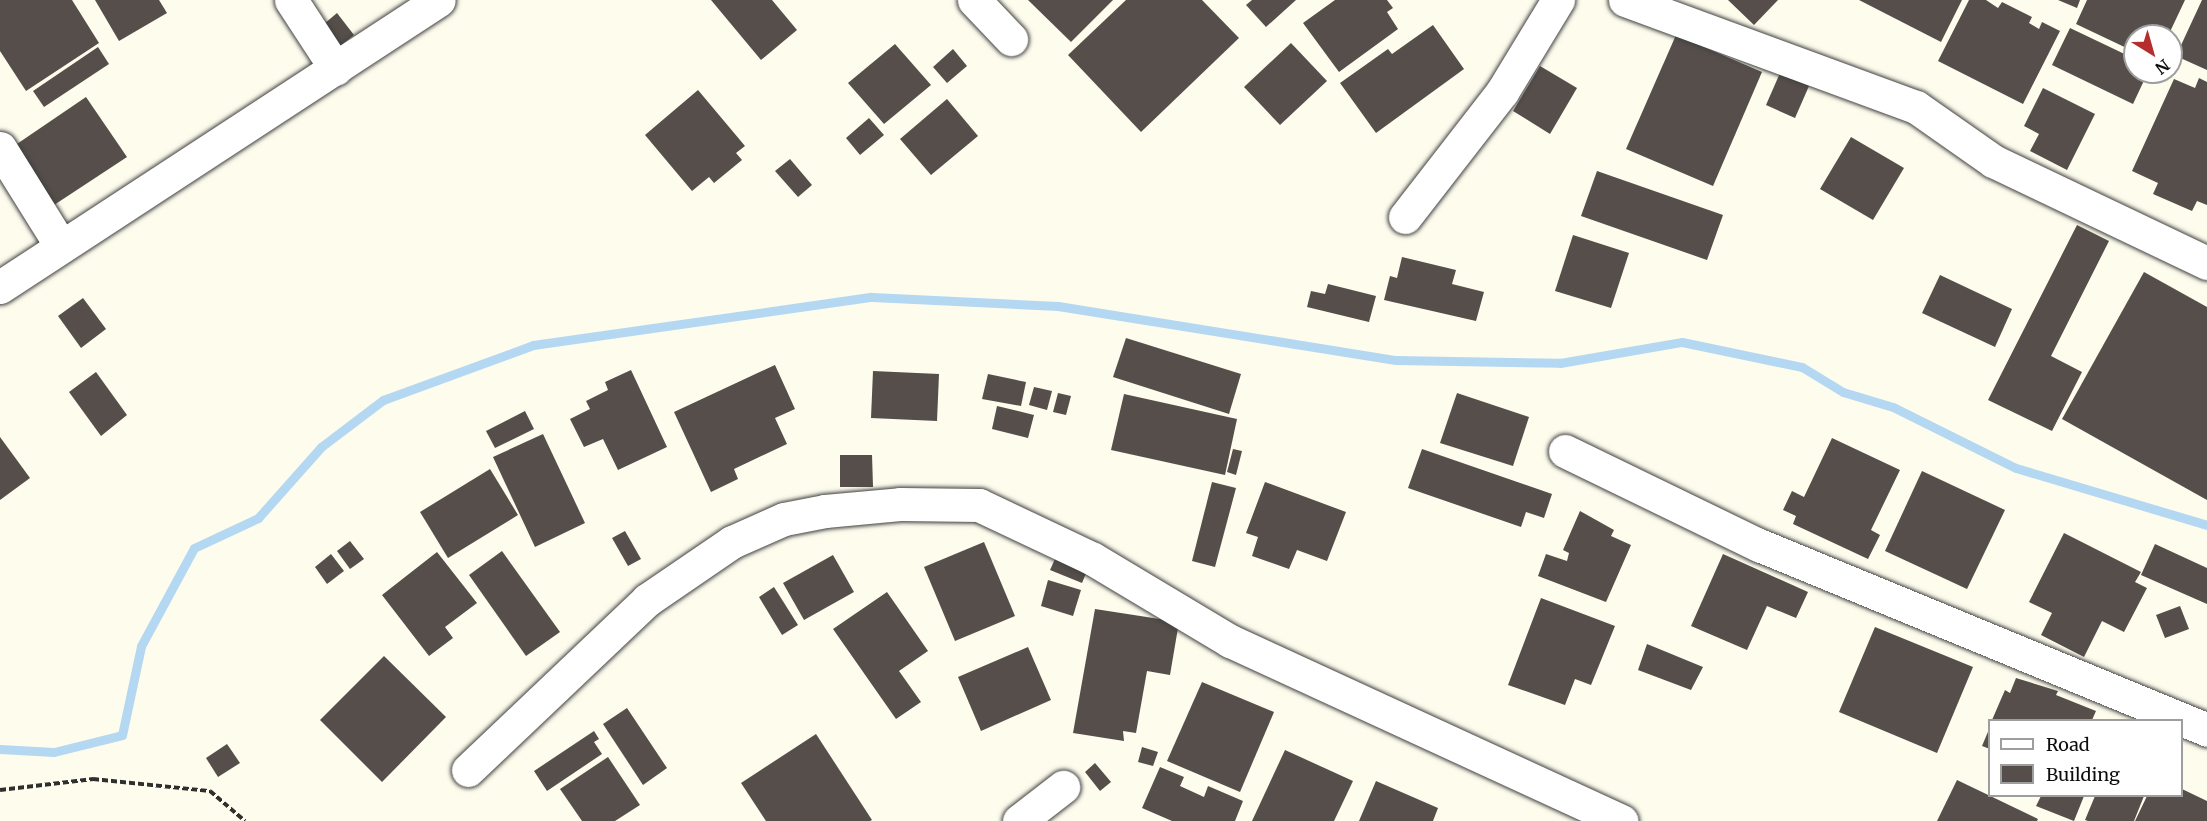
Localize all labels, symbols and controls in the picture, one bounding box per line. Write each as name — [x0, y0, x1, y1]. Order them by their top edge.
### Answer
north arrow — [2123, 24, 2183, 84]
text: N — [2152, 55, 2174, 79]
legend — [1988, 719, 2183, 797]
text: Road — [2046, 733, 2090, 756]
text: Building — [2046, 763, 2120, 786]

